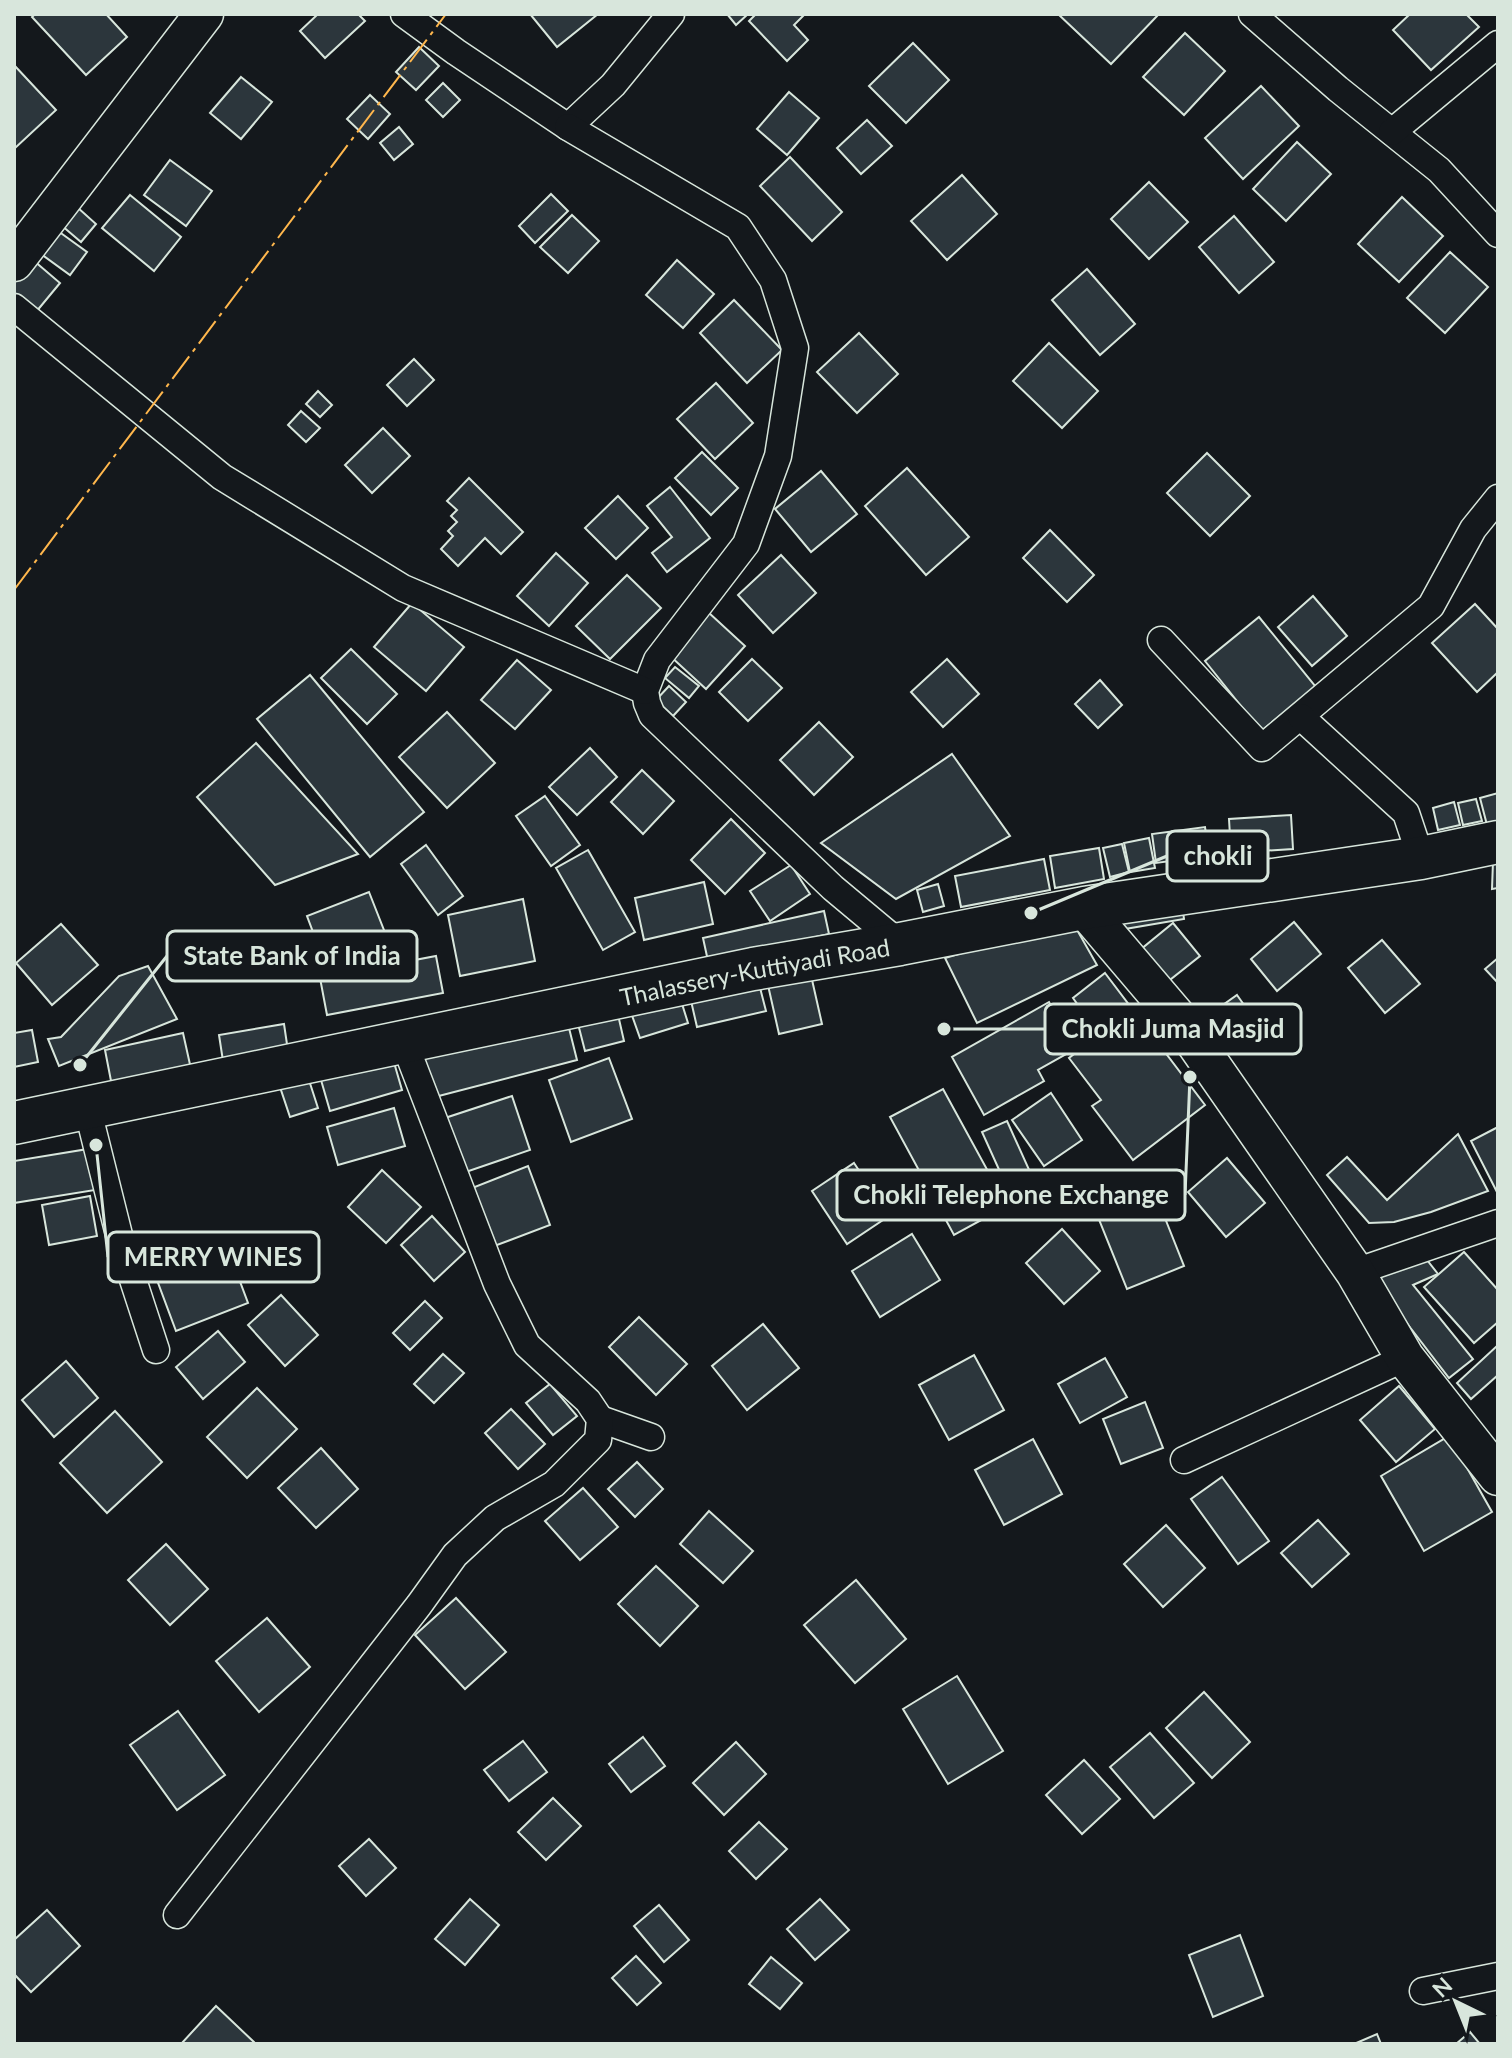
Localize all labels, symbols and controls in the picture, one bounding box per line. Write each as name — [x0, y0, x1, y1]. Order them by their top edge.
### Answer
callout: chokli — [1167, 831, 1268, 881]
text: chokli — [1183, 839, 1253, 871]
callout: State Bank of India — [167, 931, 417, 981]
street label: Thalassery-Kuttiyadi Road — [617, 932, 892, 1011]
text: State Bank of India — [183, 939, 401, 971]
callout: Chokli Juma Masjid — [1045, 1004, 1301, 1054]
text: Chokli Juma Masjid — [1062, 1012, 1284, 1044]
callout: Chokli Telephone Exchange — [837, 1170, 1185, 1220]
text: Chokli Telephone Exchange — [853, 1178, 1169, 1210]
callout: MERRY WINES — [108, 1232, 319, 1282]
text: MERRY WINES — [124, 1240, 302, 1272]
north arrow — [1416, 1962, 1496, 2042]
text: N — [1427, 1971, 1457, 2003]

